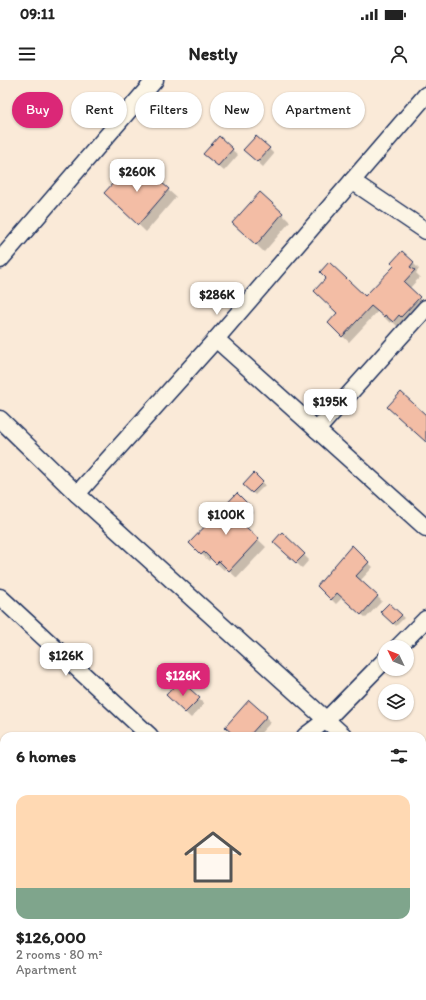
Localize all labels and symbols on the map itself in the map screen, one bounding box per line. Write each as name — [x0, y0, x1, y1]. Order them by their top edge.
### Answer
pin: $260K — [109, 159, 165, 193]
pin: $286K — [189, 282, 245, 316]
pin: $195K — [302, 389, 358, 423]
pin: $100K — [198, 502, 254, 536]
north arrow — [378, 640, 414, 676]
pin: $126K — [38, 643, 94, 677]
pin: $126K — [155, 663, 211, 697]

